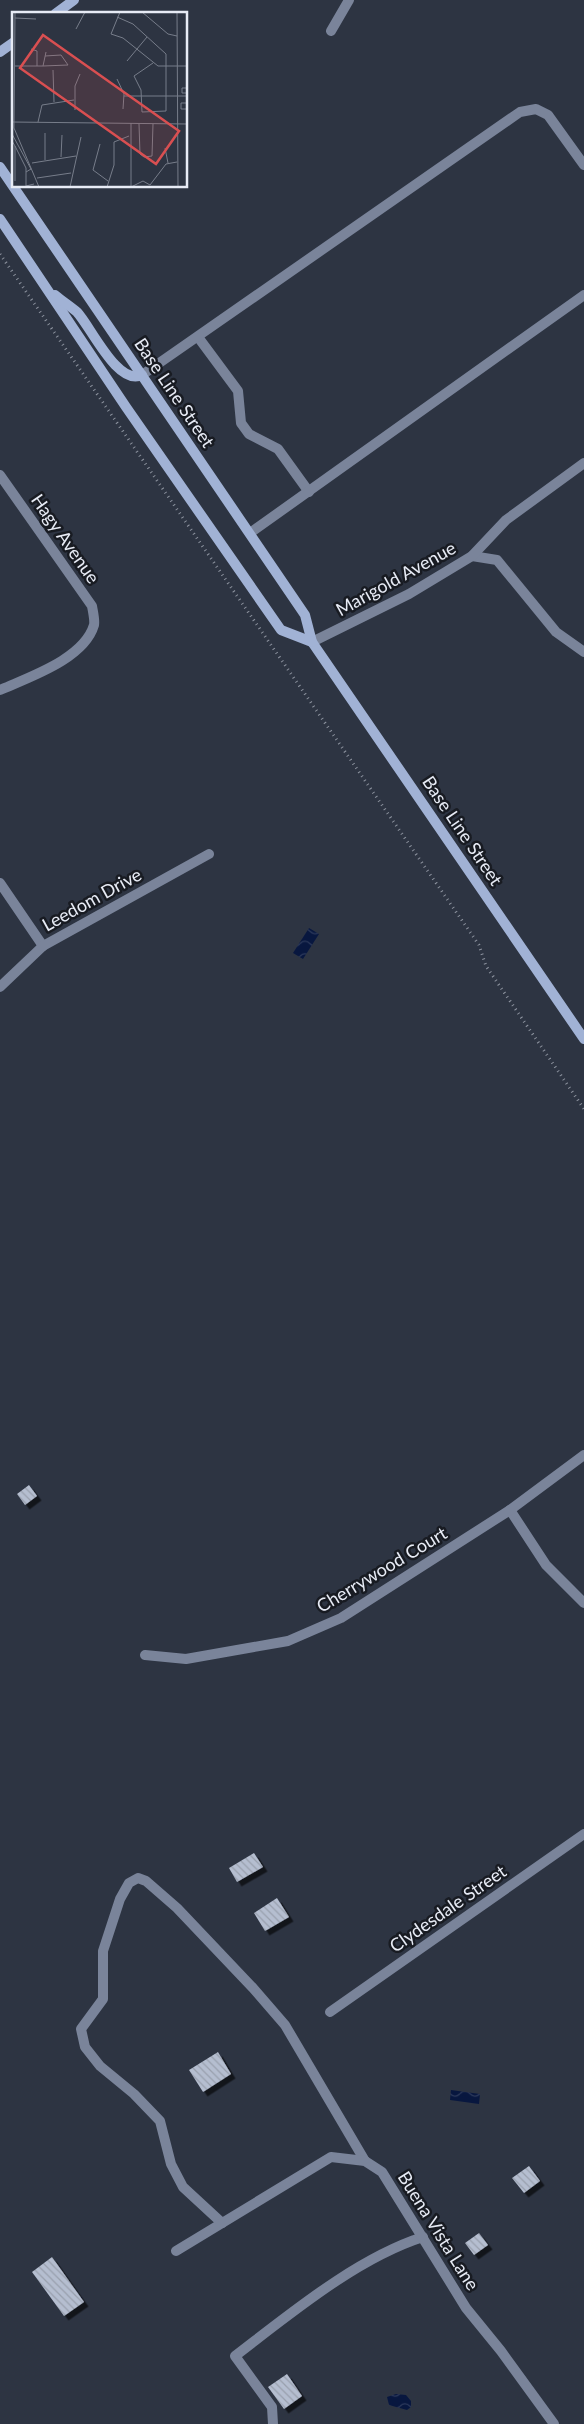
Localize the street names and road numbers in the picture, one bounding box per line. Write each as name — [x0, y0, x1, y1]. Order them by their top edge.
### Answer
street label: Base Line Street — [130, 333, 220, 452]
street label: Hagy Avenue — [27, 489, 105, 587]
street label: Marigold Avenue — [332, 536, 459, 620]
street label: Base Line Street — [418, 771, 508, 890]
street label: Leedom Drive — [38, 863, 145, 935]
street label: Cherrywood Court — [312, 1521, 451, 1617]
street label: Clydesdale Street — [385, 1859, 510, 1957]
street label: Buena Vista Lane — [393, 2167, 484, 2294]

